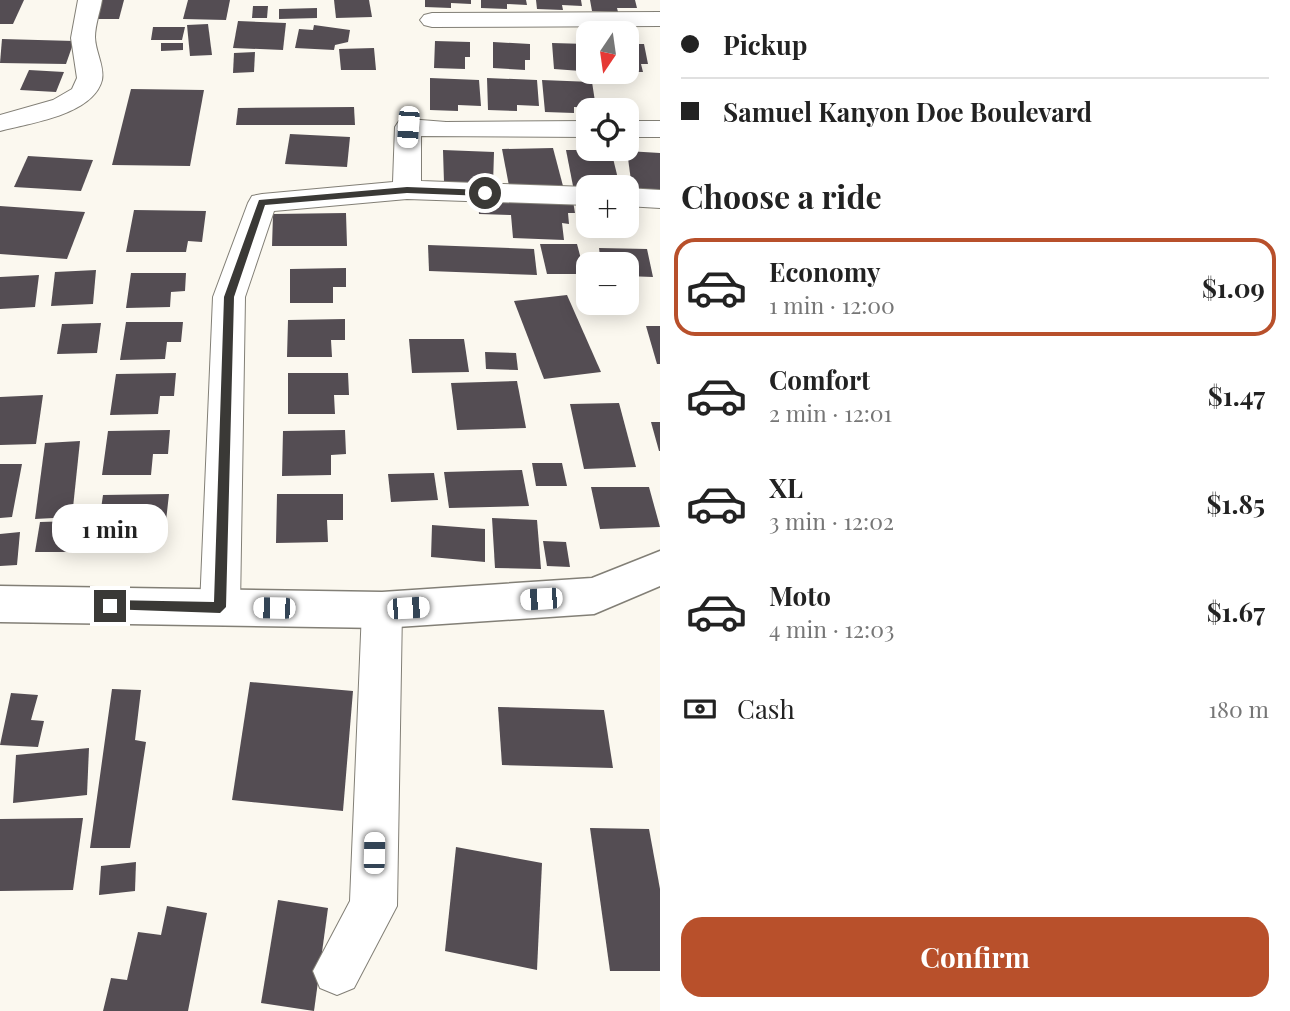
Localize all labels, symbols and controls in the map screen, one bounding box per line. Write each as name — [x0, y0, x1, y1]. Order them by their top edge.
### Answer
north arrow — [576, 21, 639, 84]
map controls — [576, 21, 639, 315]
text: Pickup — [723, 27, 807, 62]
text: Samuel Kanyon Doe Boulevard — [723, 94, 1092, 129]
button: locate — [576, 98, 639, 161]
car — [397, 105, 420, 149]
text: Choose a ride — [681, 174, 882, 217]
button: + — [576, 175, 639, 238]
route start — [469, 177, 501, 209]
button: − — [576, 252, 639, 315]
text: Economy — [769, 254, 880, 289]
icon: car — [685, 256, 748, 319]
text: $1.09 — [1202, 270, 1265, 305]
text: 1 min · 12:00 — [769, 289, 895, 320]
text: Comfort — [769, 362, 870, 397]
icon: car — [685, 364, 748, 427]
text: $1.47 — [1208, 378, 1265, 413]
text: 2 min · 12:01 — [769, 397, 892, 428]
text: XL — [769, 470, 803, 505]
icon: car — [685, 472, 748, 535]
text: $1.85 — [1207, 486, 1265, 521]
callout: 1 min — [52, 504, 168, 554]
text: 3 min · 12:02 — [769, 505, 894, 536]
text: 1 min — [82, 513, 138, 544]
text: Moto — [769, 578, 831, 613]
icon: car — [685, 580, 748, 643]
car — [520, 587, 563, 611]
route end — [94, 590, 126, 622]
text: $1.67 — [1207, 594, 1265, 629]
car — [387, 596, 430, 620]
car — [253, 597, 296, 619]
text: 4 min · 12:03 — [769, 613, 894, 644]
icon: cash — [681, 690, 719, 728]
text: Cash — [737, 691, 795, 726]
text: 180 m — [1209, 693, 1269, 724]
car — [364, 832, 385, 874]
button: Confirm — [681, 917, 1269, 997]

